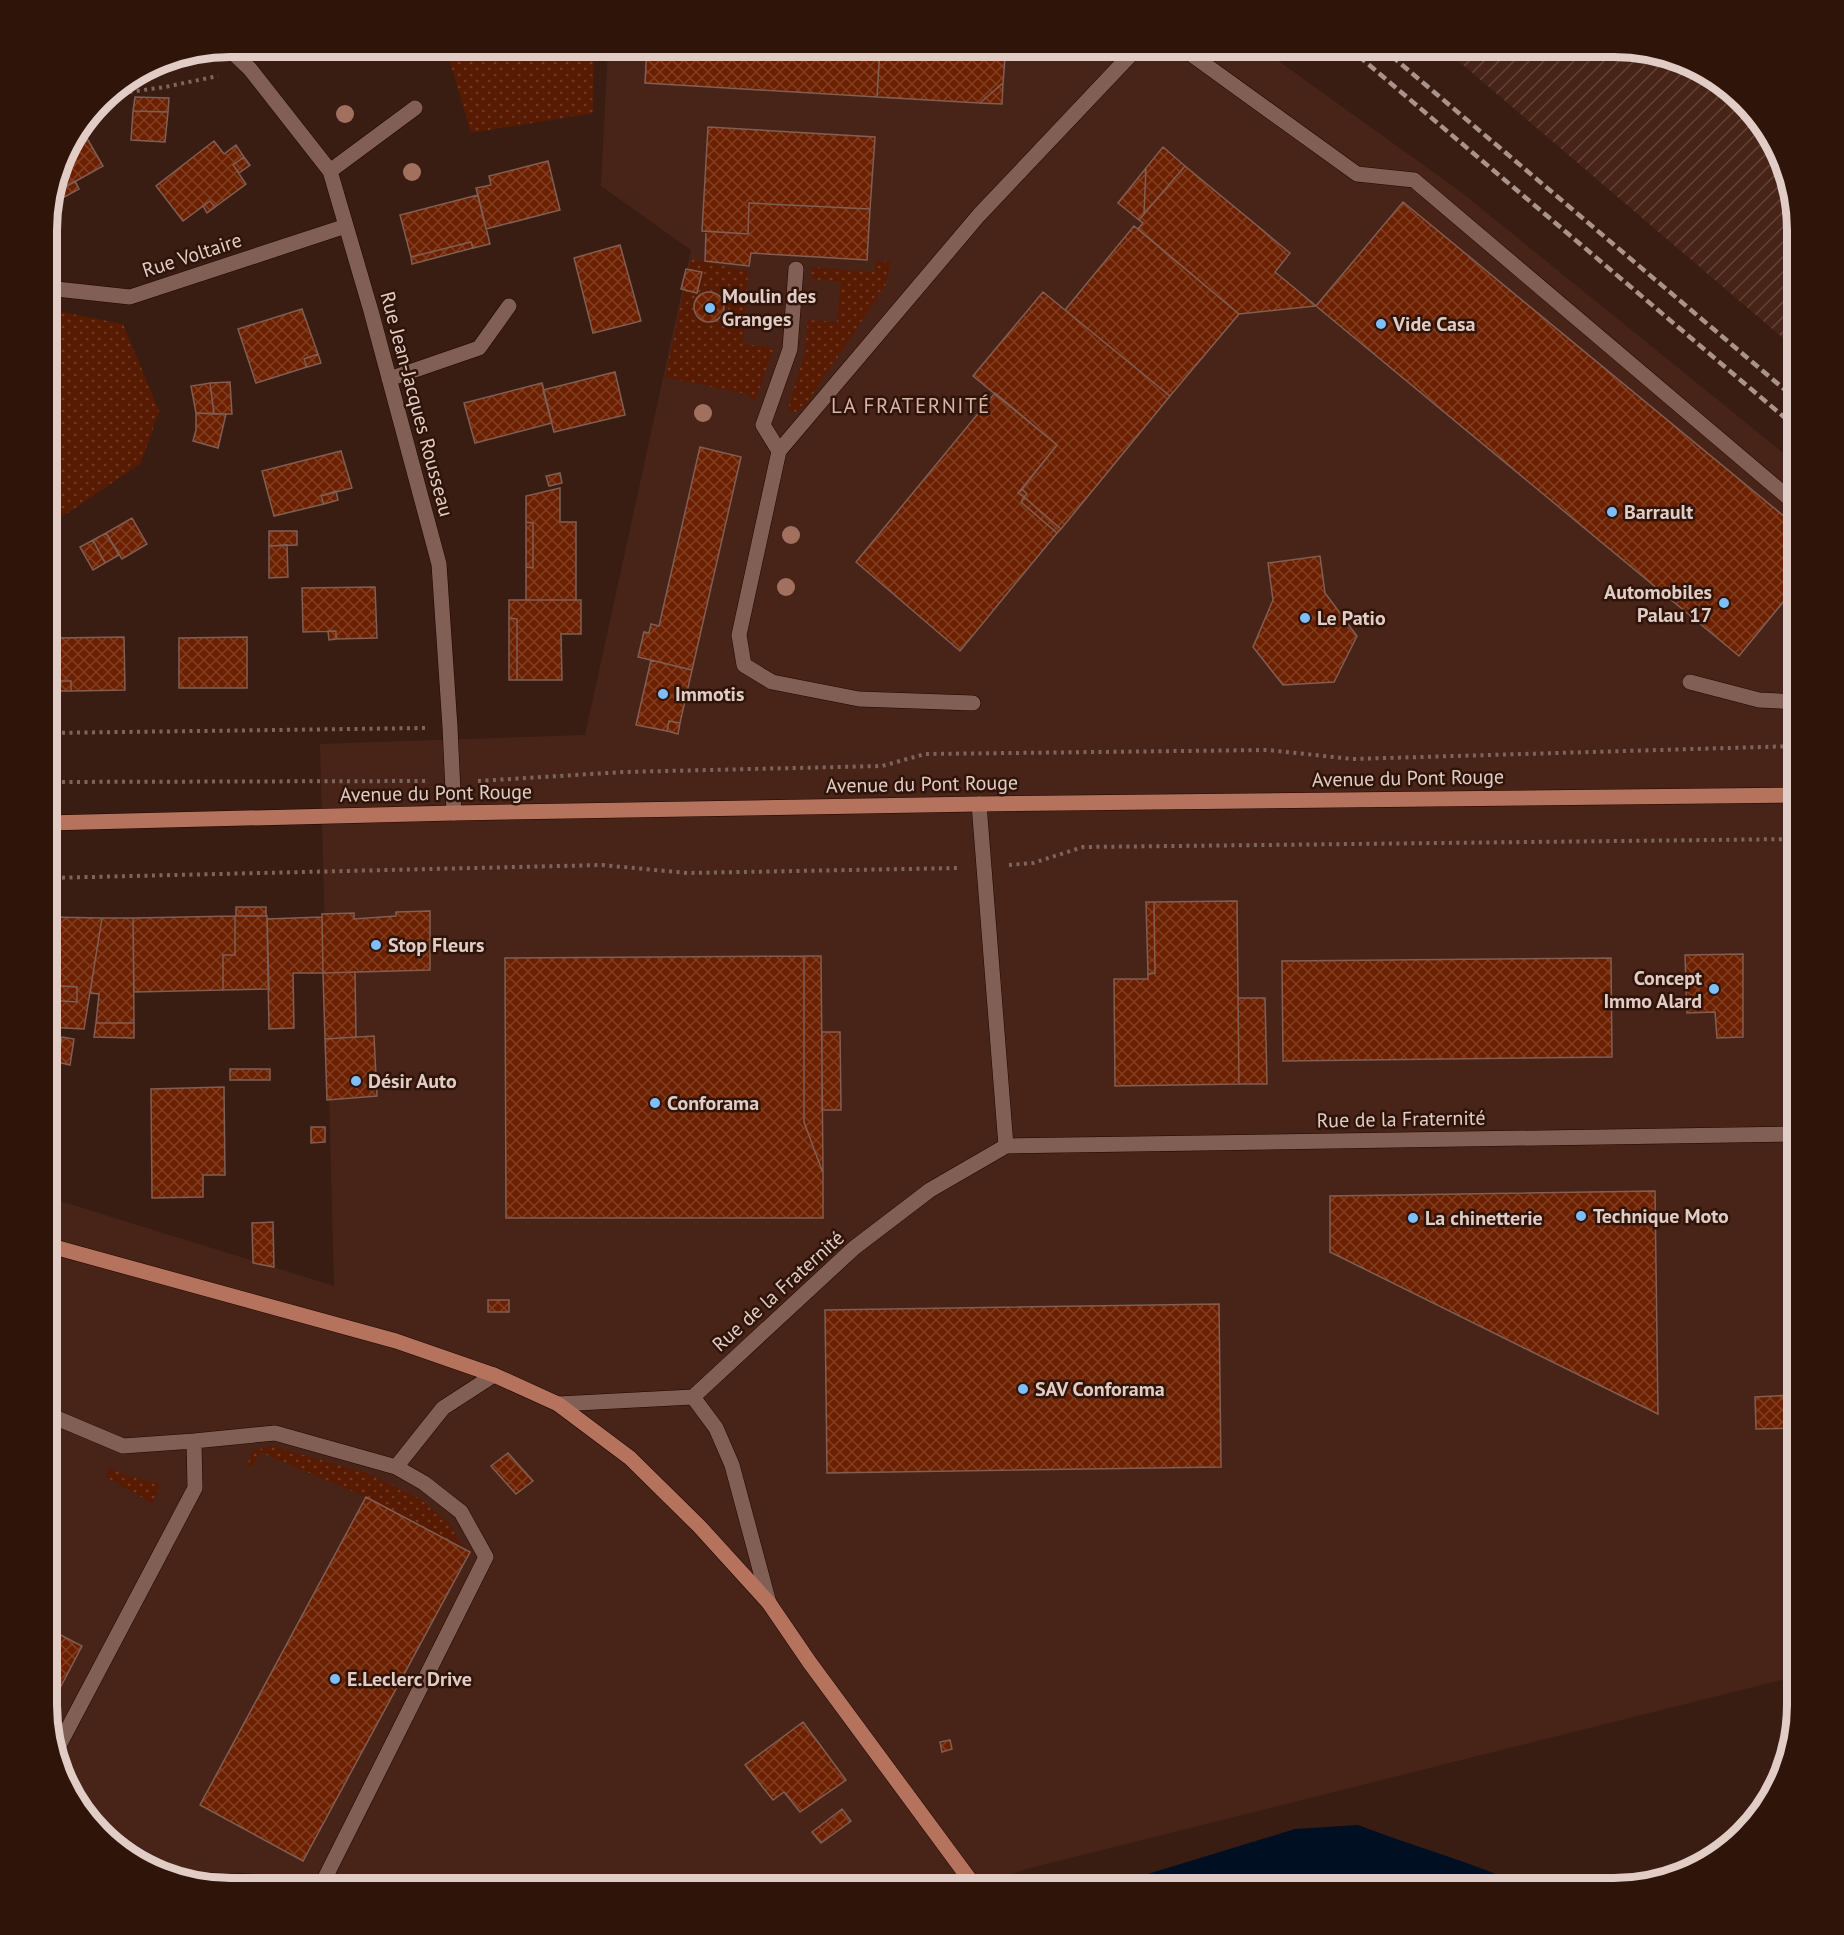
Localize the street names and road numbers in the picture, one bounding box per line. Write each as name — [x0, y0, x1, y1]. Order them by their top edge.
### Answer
street label: Rue Voltaire — [139, 227, 245, 283]
street label: Rue Jean-Jacques Rousseau — [374, 289, 460, 519]
street label: Avenue du Pont Rouge — [1312, 763, 1504, 793]
street label: Avenue du Pont Rouge — [826, 769, 1018, 799]
street label: Avenue du Pont Rouge — [340, 778, 532, 808]
street label: Rue de la Fraternité — [1316, 1105, 1486, 1133]
street label: Rue de la Fraternité — [707, 1225, 849, 1357]

